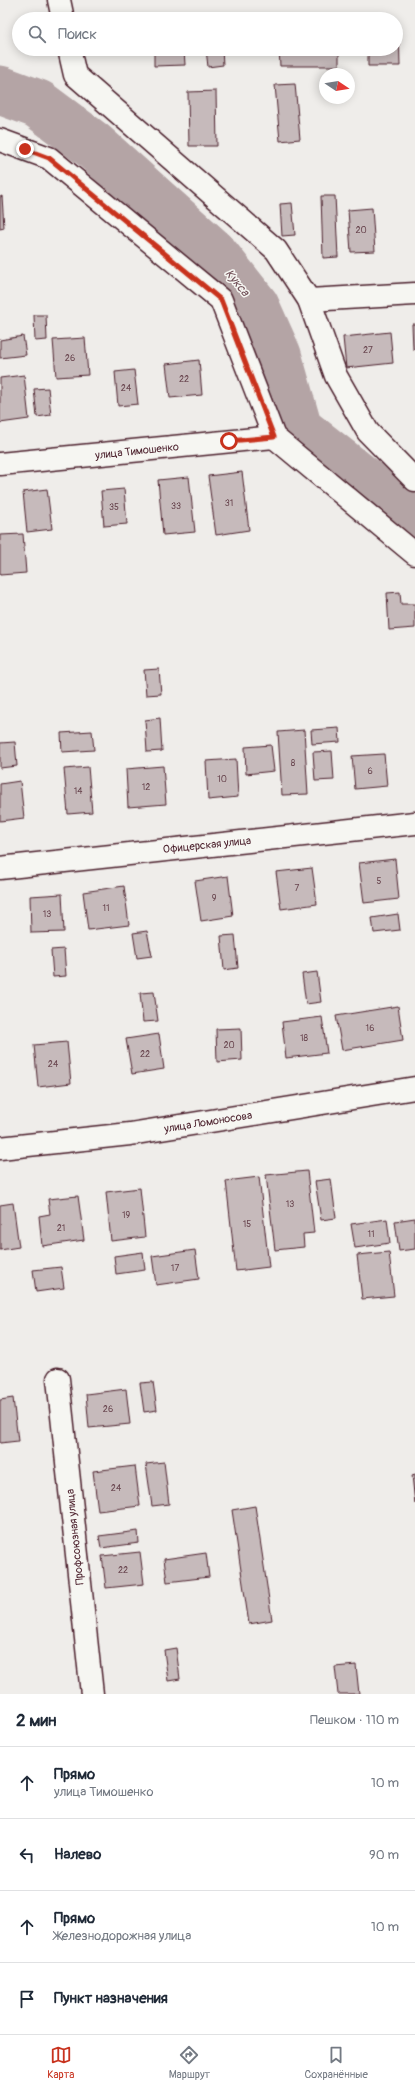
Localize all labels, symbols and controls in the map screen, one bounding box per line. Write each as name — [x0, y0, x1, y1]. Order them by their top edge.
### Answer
search box — [12, 12, 403, 56]
icon: search — [26, 23, 48, 45]
text: Поиск — [58, 25, 97, 44]
north arrow — [319, 68, 355, 104]
route end — [16, 140, 34, 158]
house number: 20 — [355, 225, 367, 236]
water label: Кукса — [222, 267, 253, 300]
house number: 27 — [363, 345, 373, 356]
house number: 26 — [65, 353, 75, 364]
house number: 22 — [179, 374, 189, 385]
house number: 24 — [121, 383, 132, 394]
route start — [220, 432, 238, 450]
street label: улица Тимошенко — [93, 440, 180, 462]
house number: 31 — [225, 498, 233, 509]
house number: 33 — [171, 501, 181, 512]
house number: 35 — [109, 502, 119, 513]
house number: 8 — [291, 758, 296, 769]
house number: 6 — [367, 766, 373, 777]
house number: 10 — [217, 774, 227, 785]
house number: 12 — [142, 782, 150, 793]
house number: 14 — [74, 786, 83, 797]
street label: Офицерская улица — [162, 834, 252, 856]
house number: 5 — [377, 876, 382, 887]
house number: 7 — [295, 883, 300, 894]
house number: 9 — [212, 893, 217, 904]
house number: 11 — [102, 903, 110, 914]
house number: 13 — [43, 909, 51, 920]
house number: 16 — [366, 1023, 374, 1034]
house number: 18 — [300, 1033, 308, 1044]
house number: 20 — [223, 1040, 235, 1051]
house number: 22 — [140, 1049, 150, 1060]
house number: 24 — [48, 1059, 59, 1070]
street label: улица Ломоносова — [162, 1109, 253, 1136]
house number: 13 — [286, 1199, 294, 1210]
house number: 19 — [122, 1210, 130, 1221]
house number: 15 — [243, 1219, 251, 1230]
house number: 21 — [57, 1223, 65, 1234]
house number: 11 — [367, 1229, 375, 1240]
house number: 17 — [171, 1263, 179, 1274]
house number: 26 — [103, 1404, 113, 1415]
house number: 24 — [111, 1483, 122, 1494]
street label: Профсоюзная улица — [63, 1488, 87, 1586]
house number: 22 — [118, 1565, 128, 1576]
text: 2 мин — [16, 1710, 56, 1731]
text: Пешком · 110 m — [310, 1712, 399, 1728]
text: Прямо — [54, 1765, 95, 1784]
icon: ahead — [16, 1772, 38, 1794]
text: 10 m — [371, 1775, 399, 1791]
text: улица Тимошенко — [54, 1784, 154, 1800]
icon: left — [16, 1844, 38, 1866]
text: Налево — [54, 1845, 101, 1864]
text: 90 m — [369, 1847, 399, 1863]
text: Прямо — [54, 1909, 95, 1928]
icon: ahead — [16, 1916, 38, 1938]
text: 10 m — [371, 1919, 399, 1935]
text: Железнодорожная улица — [54, 1928, 191, 1944]
icon: arrive — [16, 1988, 38, 2010]
text: Пункт назначения — [54, 1989, 168, 2008]
tab: Карта — [47, 2044, 74, 2081]
tab: Маршрут — [169, 2044, 210, 2081]
tab: Сохранённые — [304, 2044, 368, 2081]

